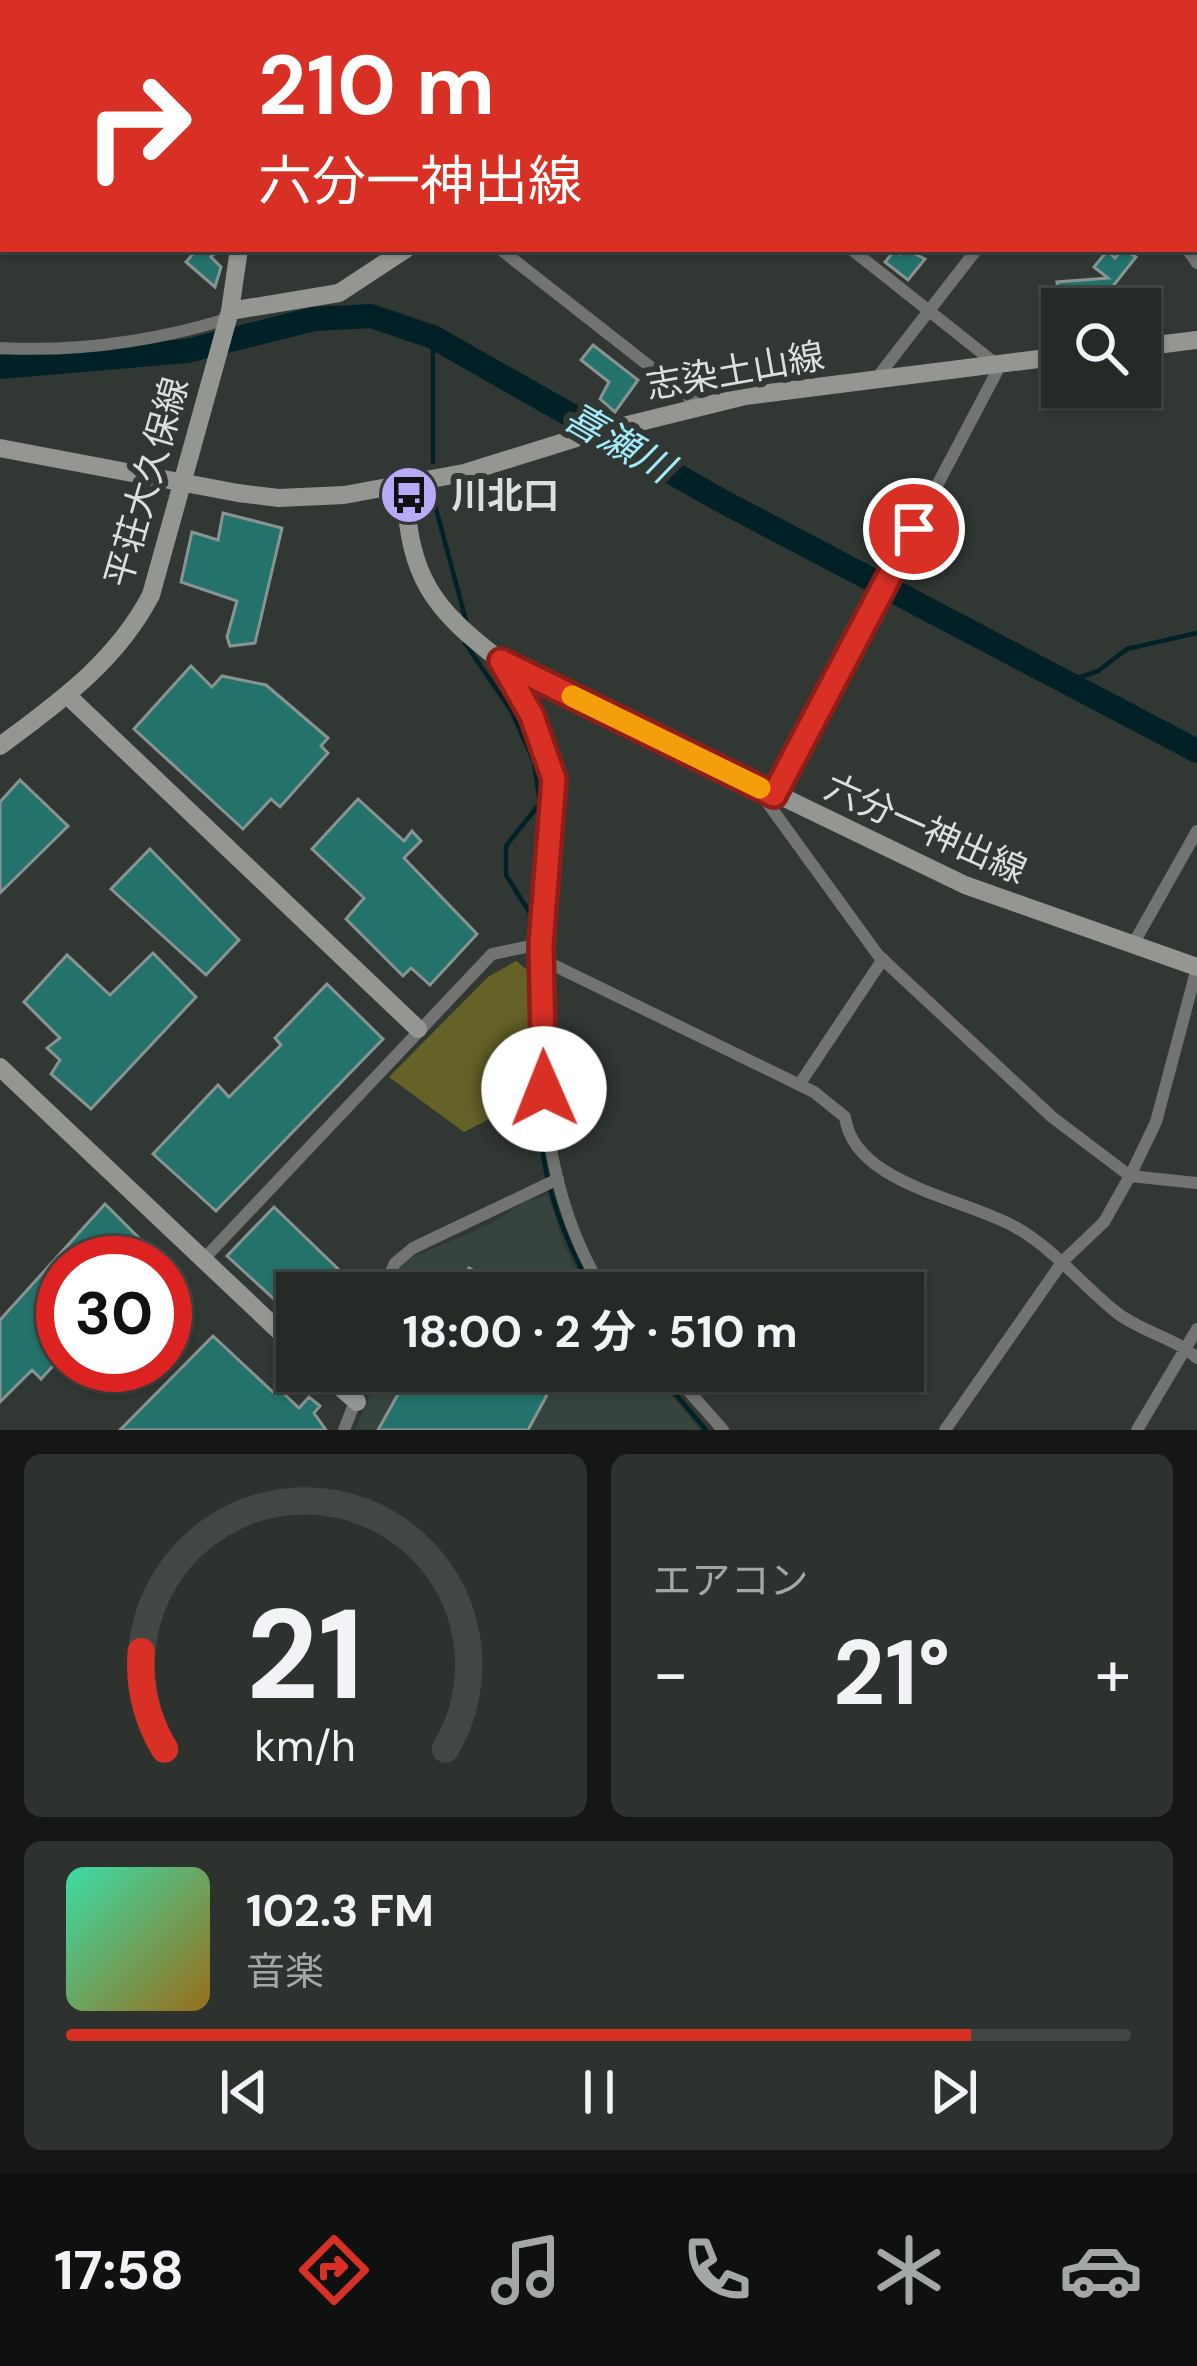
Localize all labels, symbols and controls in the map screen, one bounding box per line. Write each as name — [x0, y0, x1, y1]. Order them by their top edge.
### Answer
text: 210 m — [258, 31, 495, 140]
icon: right — [60, 48, 216, 204]
text: 六分一神出線 — [258, 146, 582, 217]
map controls — [1041, 288, 1161, 408]
button: search — [1041, 288, 1161, 408]
street label: 志染土山線 — [642, 332, 828, 409]
street label: 平荘大久保線 — [94, 372, 199, 592]
water label: 喜瀬川 — [555, 391, 686, 496]
bus stop icon: 川北口 — [378, 464, 440, 526]
place label: 川北口 — [451, 472, 559, 519]
pin — [863, 478, 965, 580]
icon: arrive — [881, 496, 947, 562]
street label: 六分一神出線 — [818, 763, 1034, 894]
position arrow — [481, 1026, 607, 1152]
speed limit sign: 30 — [36, 1236, 192, 1392]
text: 18:00 · 2 分 · 510 m — [402, 1302, 798, 1361]
text: エアコン — [653, 1555, 809, 1606]
text: 21 — [247, 1574, 364, 1737]
text: 21° — [833, 1615, 950, 1732]
text: − — [653, 1631, 689, 1716]
text: + — [1095, 1631, 1131, 1716]
text: km/h — [255, 1717, 356, 1773]
text: 102.3 FM — [246, 1881, 434, 1940]
text: 音楽 — [246, 1946, 324, 1997]
icon: previous — [211, 2059, 277, 2125]
icon: pause — [566, 2059, 632, 2125]
icon: next — [921, 2059, 987, 2125]
icon: directions — [292, 2228, 376, 2312]
icon: music — [484, 2228, 568, 2312]
icon: phone — [675, 2228, 759, 2312]
icon: climate — [867, 2228, 951, 2312]
icon: car — [1059, 2228, 1143, 2312]
text: 17:58 — [54, 2235, 184, 2306]

